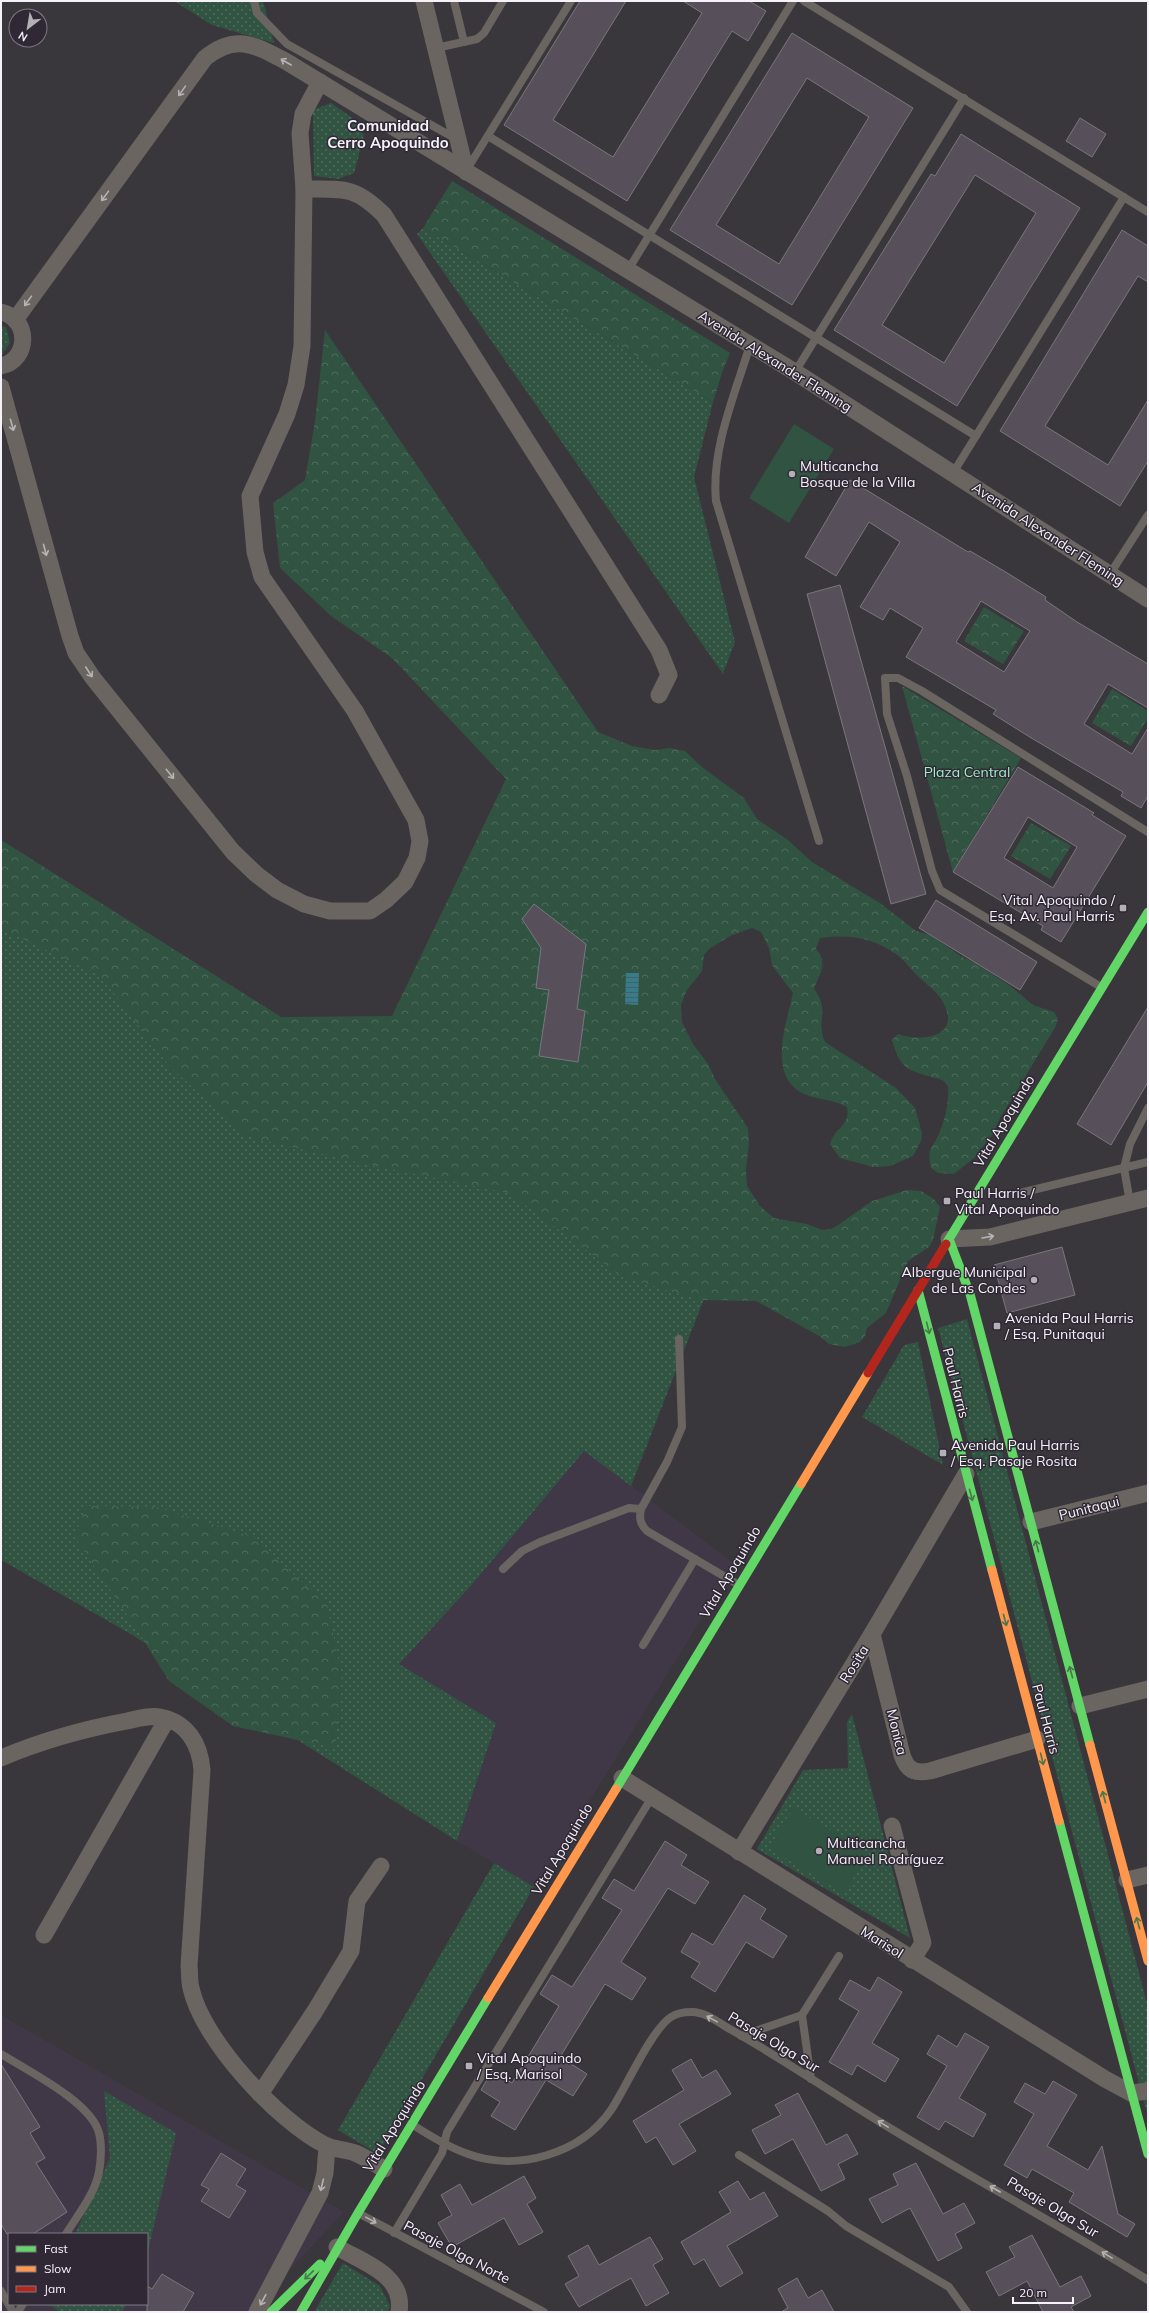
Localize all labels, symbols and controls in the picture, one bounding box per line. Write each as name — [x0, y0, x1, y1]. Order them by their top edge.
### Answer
north arrow — [8, 8, 48, 48]
text: N — [16, 28, 30, 45]
one-way arrow — [280, 58, 292, 66]
one-way arrow — [178, 85, 186, 96]
district label: Comunidad Cerro Apoquindo — [327, 116, 449, 152]
one-way arrow — [101, 191, 109, 202]
one-way arrow — [24, 295, 32, 306]
street label: Avenida Alexander Fleming — [695, 306, 855, 416]
one-way arrow — [9, 418, 16, 431]
place label: Multicancha Bosque de la Villa — [800, 457, 915, 491]
marker: Multicancha Bosque de la Villa — [787, 469, 797, 479]
street label: Avenida Alexander Fleming — [968, 478, 1128, 590]
one-way arrow — [42, 544, 50, 557]
one-way arrow — [85, 666, 93, 678]
park label: Plaza Central — [924, 763, 1010, 781]
one-way arrow — [165, 768, 174, 779]
place label: Vital Apoquindo / Esq. Av. Paul Harris — [989, 891, 1116, 925]
marker: Vital Apoquindo / Esq. Av. Paul Harris — [1118, 903, 1128, 913]
street label: Vital Apoquindo — [969, 1072, 1039, 1170]
place label: Paul Harris / Vital Apoquindo — [955, 1184, 1059, 1218]
marker: Paul Harris / Vital Apoquindo — [942, 1196, 952, 1206]
one-way arrow — [981, 1232, 994, 1240]
place label: Albergue Municipal de Las Condes — [902, 1263, 1026, 1297]
marker: Albergue Municipal de Las Condes — [1029, 1275, 1039, 1285]
place label: Avenida Paul Harris / Esq. Punitaqui — [1004, 1309, 1134, 1343]
one-way arrow — [925, 1321, 932, 1334]
marker: Avenida Paul Harris / Esq. Punitaqui — [992, 1321, 1002, 1331]
street label: Paul Harris — [939, 1346, 973, 1420]
place label: Avenida Paul Harris / Esq. Pasaje Rosita — [950, 1436, 1080, 1470]
marker: Avenida Paul Harris / Esq. Pasaje Rosita — [938, 1448, 948, 1458]
one-way arrow — [968, 1488, 975, 1501]
street label: Punitaqui — [1057, 1492, 1121, 1524]
street label: Vital Apoquindo — [695, 1523, 765, 1621]
one-way arrow — [1033, 1540, 1040, 1553]
one-way arrow — [1002, 1613, 1009, 1626]
street label: Rosita — [835, 1642, 873, 1686]
one-way arrow — [1066, 1666, 1074, 1679]
street label: Paul Harris — [1028, 1682, 1064, 1756]
street label: Monica — [883, 1707, 911, 1757]
one-way arrow — [1039, 1752, 1046, 1765]
one-way arrow — [1100, 1791, 1107, 1804]
street label: Vital Apoquindo — [527, 1800, 597, 1898]
place label: Multicancha Manuel Rodríguez — [827, 1834, 944, 1868]
marker: Multicancha Manuel Rodríguez — [814, 1846, 824, 1856]
one-way arrow — [1134, 1917, 1141, 1930]
street label: Marisol — [857, 1922, 907, 1962]
street label: Pasaje Olga Sur — [725, 2008, 824, 2077]
one-way arrow — [706, 2015, 718, 2023]
place label: Vital Apoquindo / Esq. Marisol — [476, 2049, 581, 2083]
marker: Vital Apoquindo / Esq. Marisol — [464, 2061, 474, 2071]
street label: Vital Apoquindo — [359, 2077, 429, 2175]
one-way arrow — [877, 2119, 889, 2127]
street label: Pasaje Olga Sur — [1004, 2173, 1103, 2242]
one-way arrow — [318, 2178, 325, 2191]
one-way arrow — [990, 2184, 1002, 2192]
street label: Pasaje Olga Norte — [401, 2216, 513, 2288]
one-way arrow — [365, 2217, 377, 2224]
legend — [8, 2233, 148, 2305]
text: Fast — [44, 2241, 68, 2256]
one-way arrow — [1102, 2251, 1113, 2259]
text: Slow — [44, 2261, 72, 2276]
one-way arrow — [304, 2270, 314, 2280]
scale bar — [1013, 2279, 1073, 2305]
text: Jam — [44, 2281, 66, 2296]
text: 20 m — [1019, 2285, 1047, 2300]
one-way arrow — [259, 2294, 266, 2306]

